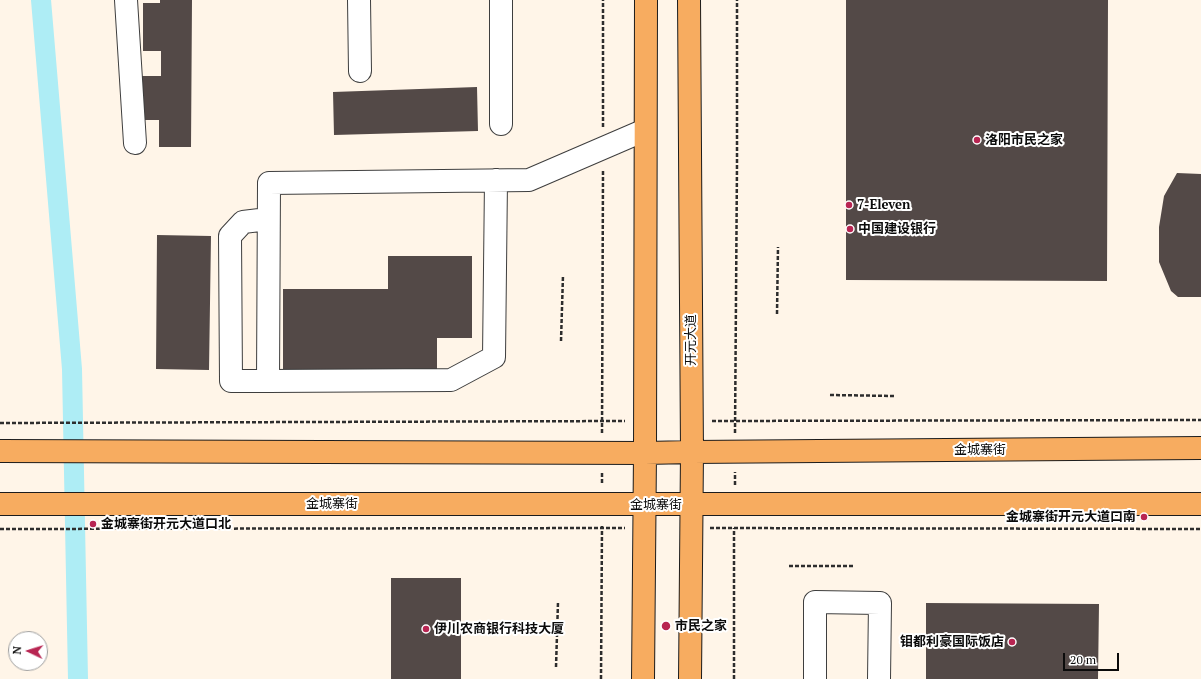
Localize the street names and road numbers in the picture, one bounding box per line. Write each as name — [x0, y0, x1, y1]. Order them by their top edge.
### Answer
street label: 开元大道 — [683, 314, 699, 366]
street label: 金城寨街 — [954, 442, 1006, 458]
street label: 金城寨街 — [306, 496, 358, 512]
street label: 金城寨街 — [630, 497, 682, 513]

